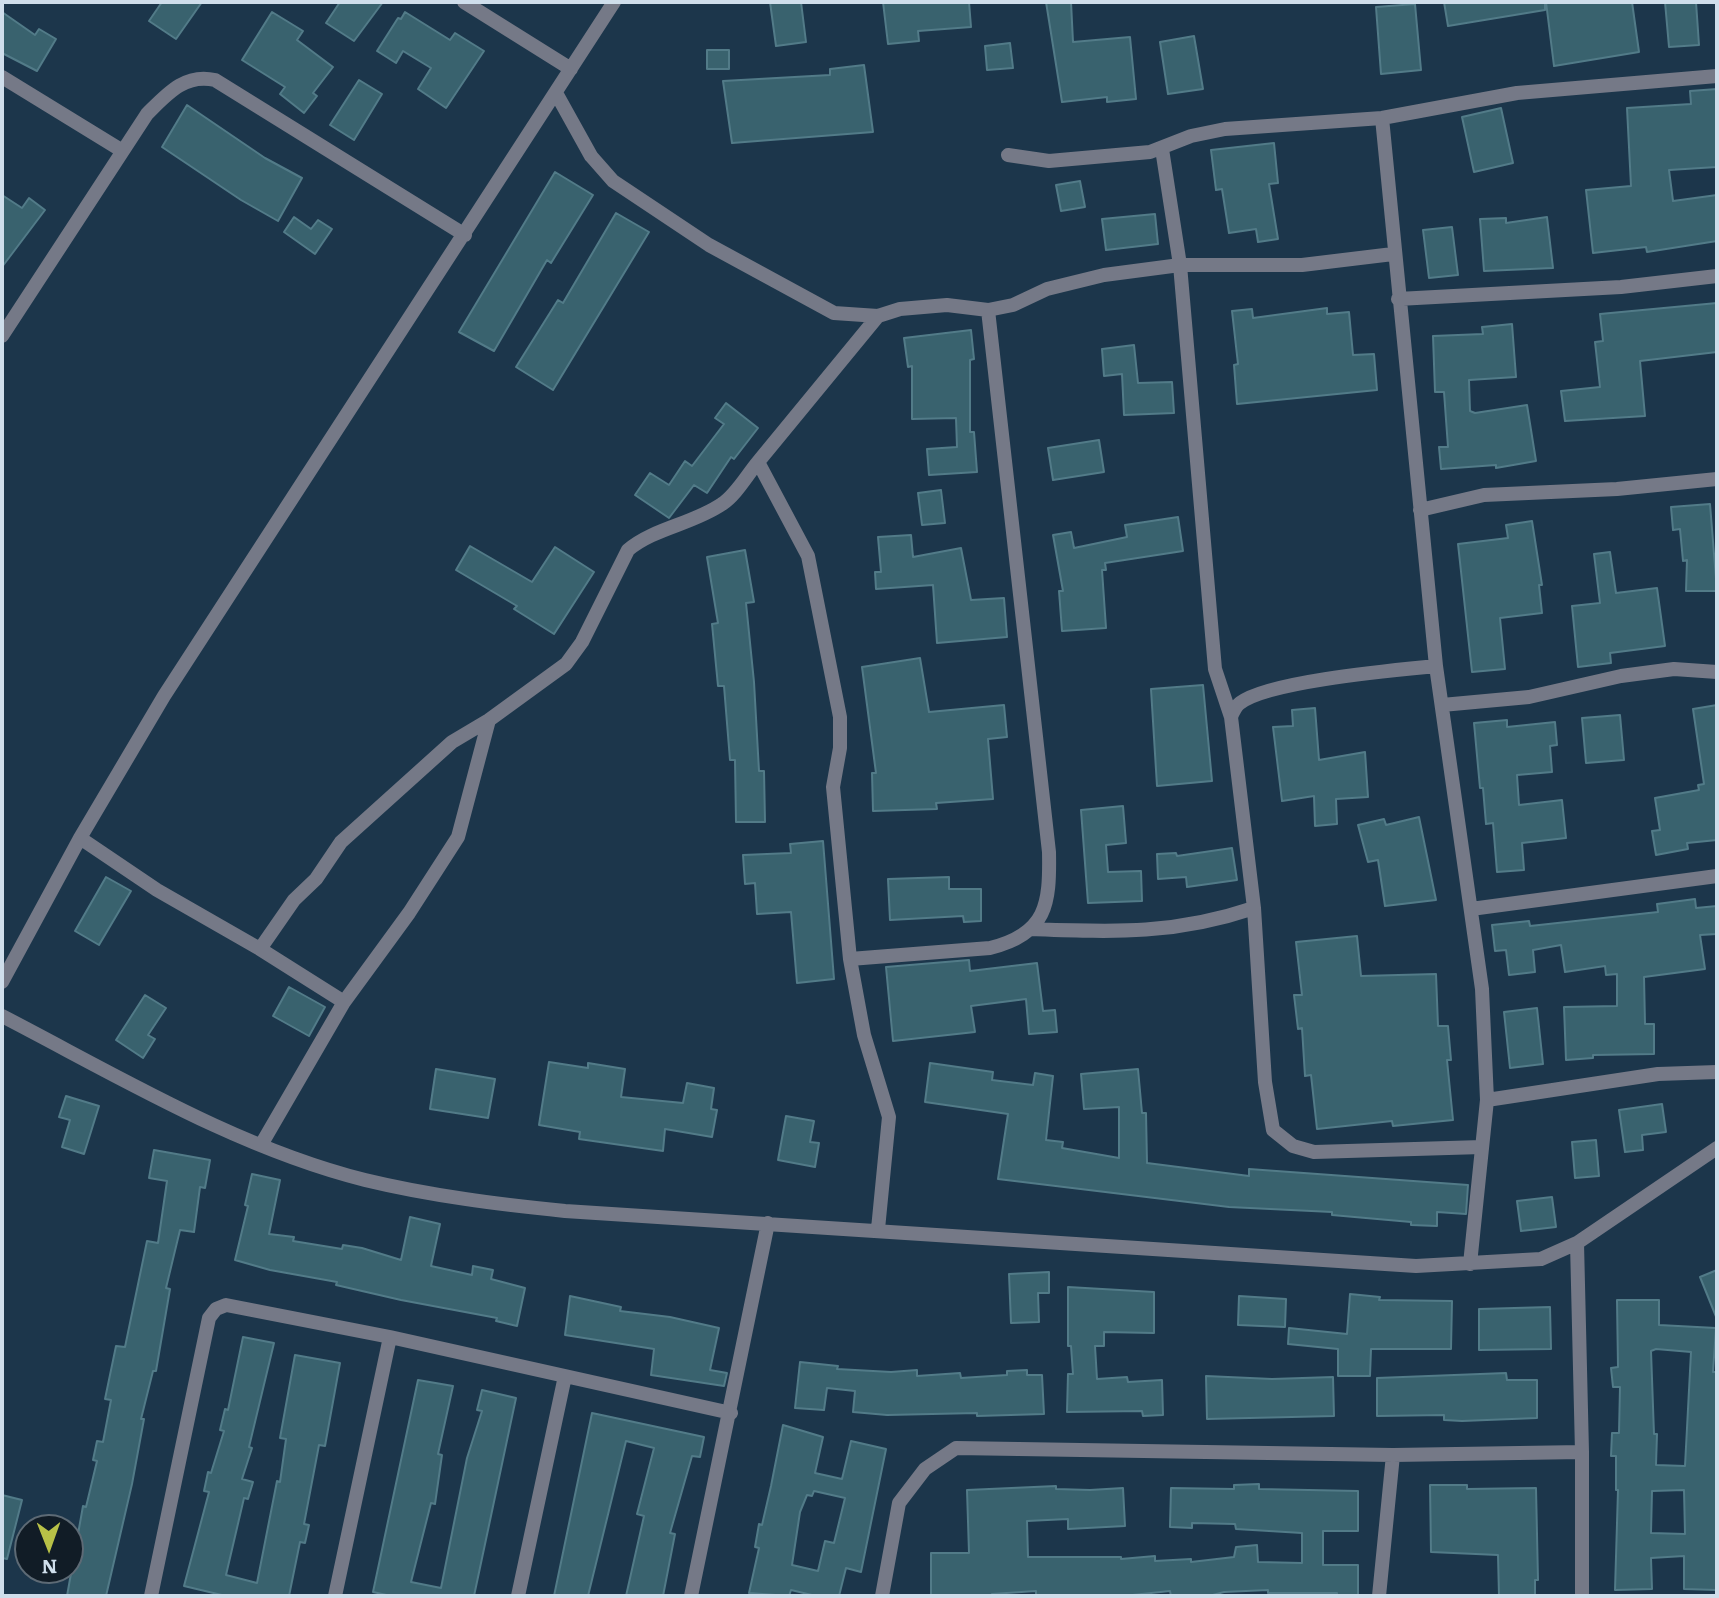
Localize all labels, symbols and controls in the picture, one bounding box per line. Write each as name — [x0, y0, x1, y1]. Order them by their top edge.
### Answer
north arrow — [14, 1514, 84, 1584]
text: N — [41, 1554, 58, 1582]

